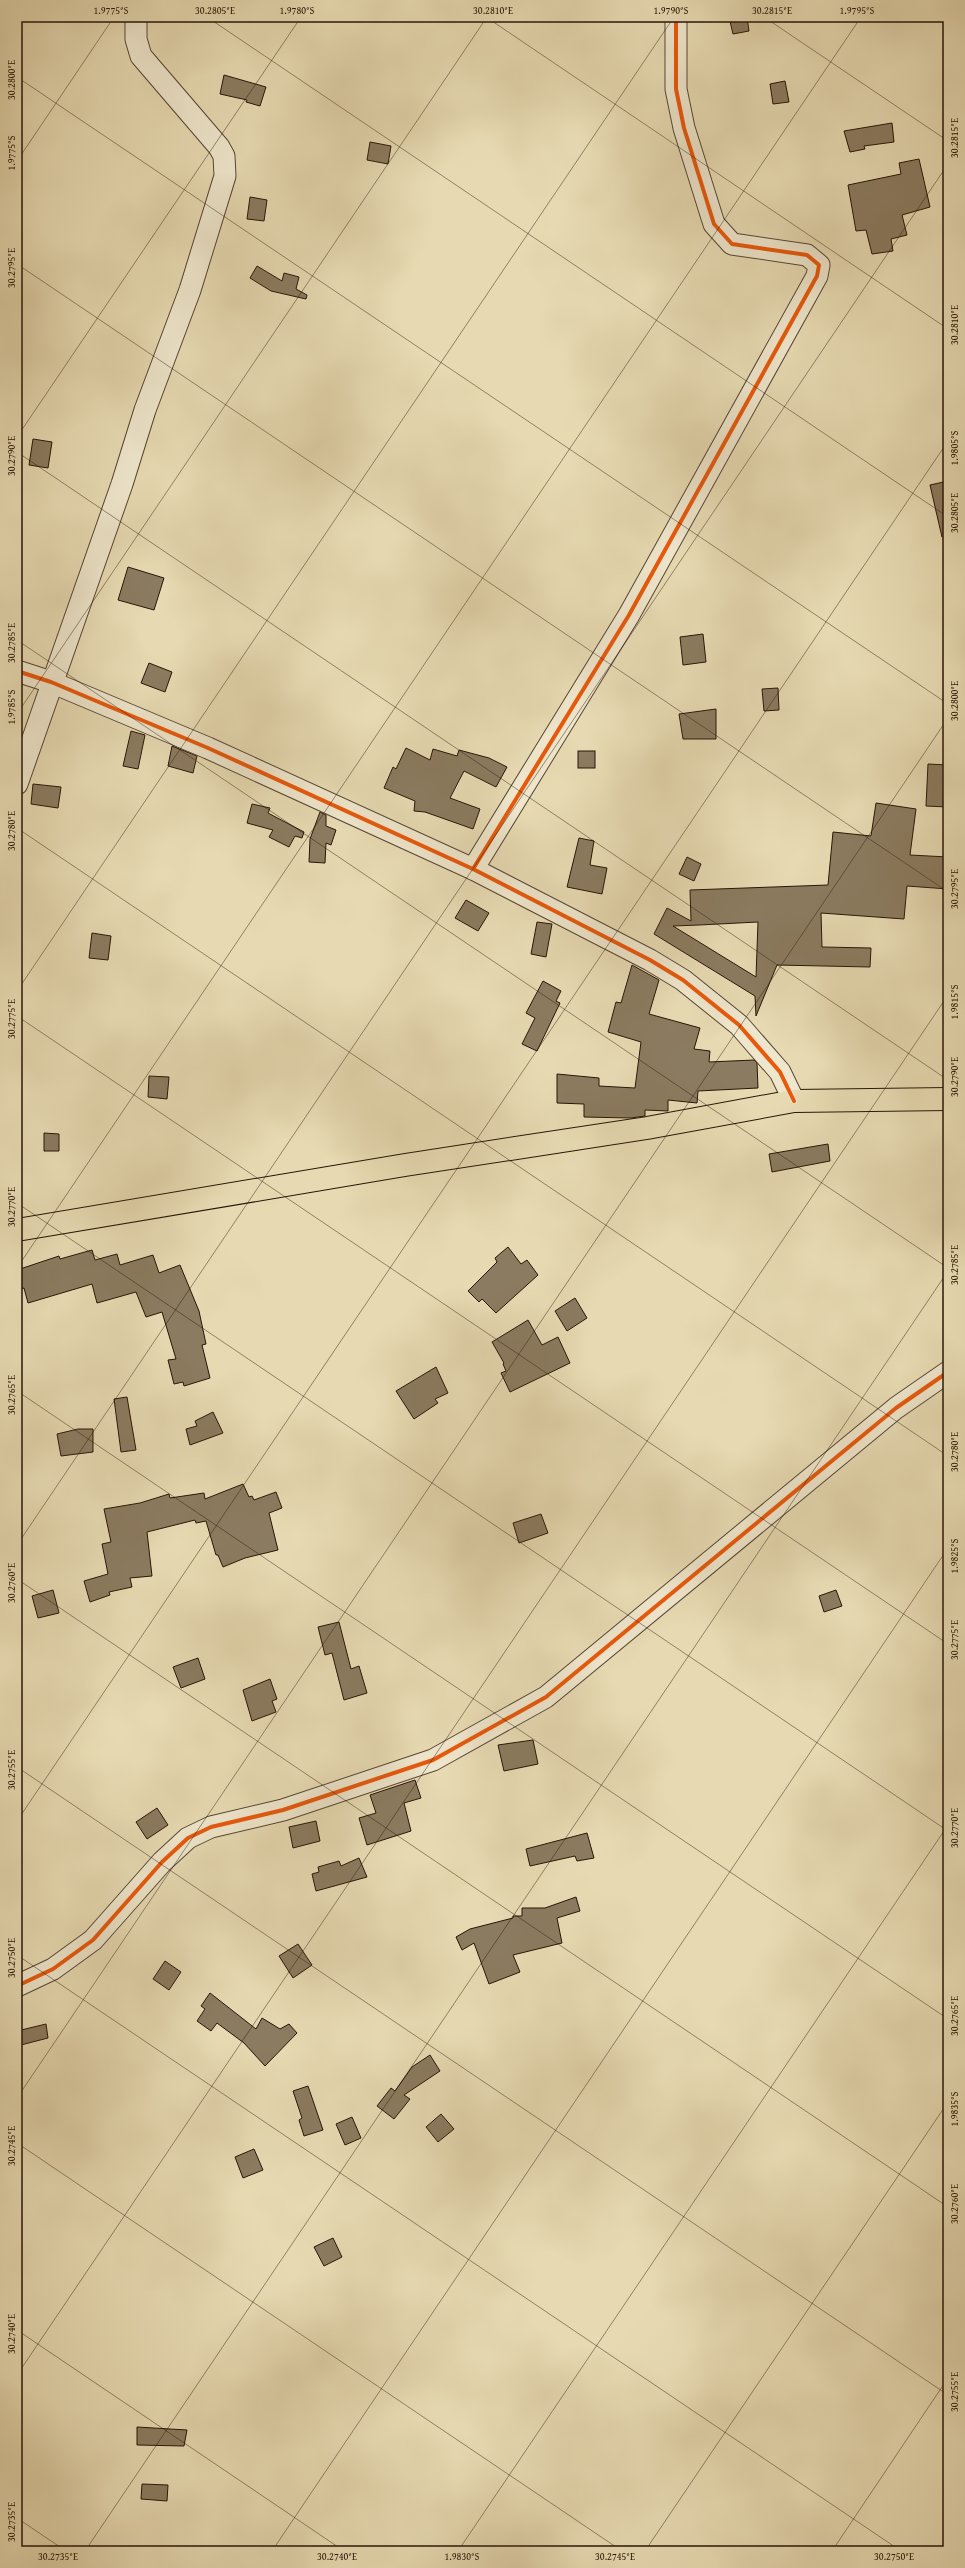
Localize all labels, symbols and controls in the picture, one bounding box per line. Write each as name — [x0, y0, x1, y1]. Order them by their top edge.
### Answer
text: 1.9775°S — [94, 3, 129, 18]
text: 30.2805°E — [195, 3, 235, 18]
text: 1.9780°S — [280, 3, 315, 18]
text: 30.2810°E — [473, 3, 513, 18]
text: 1.9790°S — [654, 3, 689, 18]
text: 30.2815°E — [752, 3, 792, 18]
text: 1.9795°S — [840, 3, 875, 18]
text: 30.2800°E — [4, 60, 19, 100]
text: 30.2815°E — [947, 118, 962, 158]
text: 1.9775°S — [4, 135, 19, 170]
text: 30.2795°E — [4, 248, 19, 288]
text: 30.2810°E — [947, 305, 962, 345]
text: 1.9805°S — [947, 430, 962, 465]
text: 30.2790°E — [4, 436, 19, 476]
text: 30.2805°E — [947, 493, 962, 533]
text: 30.2785°E — [4, 623, 19, 663]
text: 30.2800°E — [947, 681, 962, 721]
text: 1.9785°S — [4, 689, 19, 724]
text: 30.2780°E — [4, 811, 19, 851]
text: 30.2795°E — [947, 869, 962, 909]
text: 1.9815°S — [947, 984, 962, 1019]
text: 30.2775°E — [4, 999, 19, 1039]
text: 30.2790°E — [947, 1057, 962, 1097]
text: 30.2770°E — [4, 1187, 19, 1227]
text: 30.2785°E — [947, 1245, 962, 1285]
text: 30.2765°E — [4, 1375, 19, 1415]
text: 30.2780°E — [947, 1432, 962, 1472]
text: 1.9825°S — [947, 1538, 962, 1573]
text: 30.2760°E — [4, 1563, 19, 1603]
text: 30.2775°E — [947, 1620, 962, 1660]
text: 30.2755°E — [4, 1750, 19, 1790]
text: 30.2770°E — [947, 1808, 962, 1848]
text: 30.2750°E — [4, 1938, 19, 1978]
text: 30.2765°E — [947, 1996, 962, 2036]
text: 1.9835°S — [947, 2091, 962, 2126]
text: 30.2745°E — [4, 2126, 19, 2166]
text: 30.2760°E — [947, 2184, 962, 2224]
text: 30.2740°E — [4, 2314, 19, 2354]
text: 30.2755°E — [947, 2372, 962, 2412]
text: 30.2735°E — [4, 2502, 19, 2542]
text: 30.2735°E — [38, 2549, 78, 2564]
text: 30.2740°E — [317, 2549, 357, 2564]
text: 1.9830°S — [445, 2549, 480, 2564]
text: 30.2745°E — [595, 2549, 635, 2564]
text: 30.2750°E — [874, 2549, 914, 2564]

